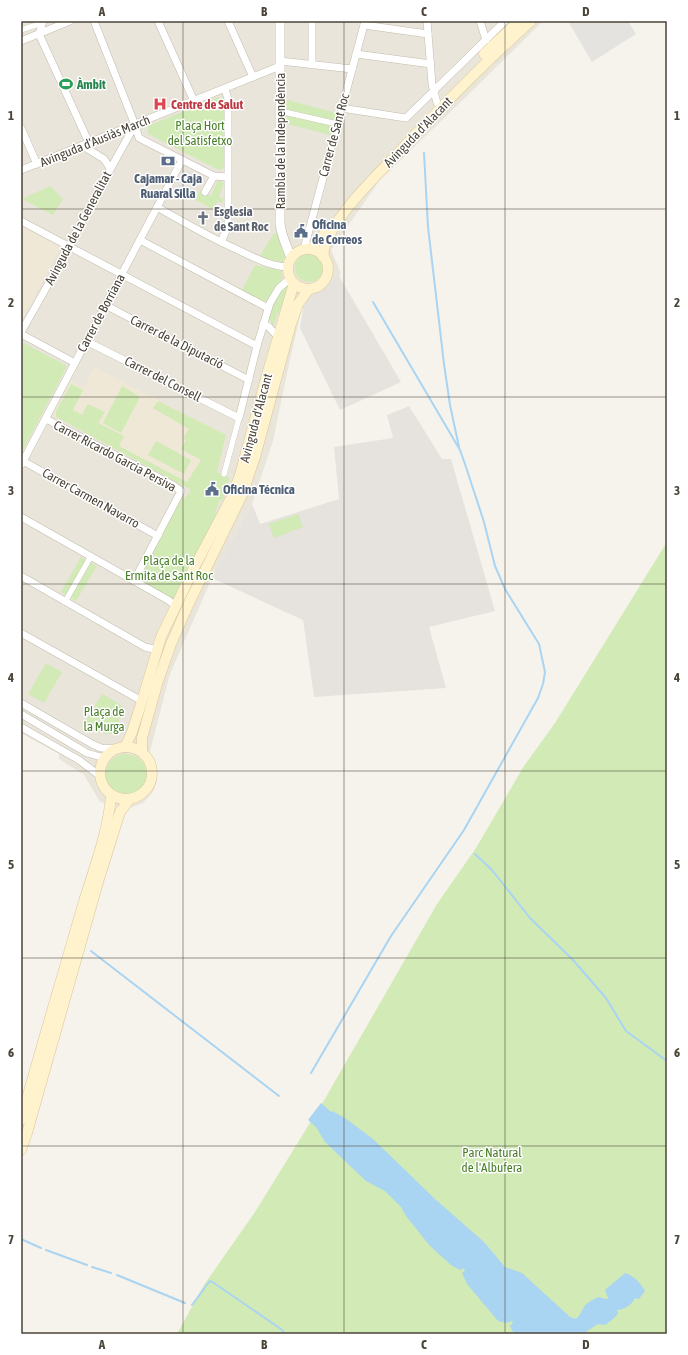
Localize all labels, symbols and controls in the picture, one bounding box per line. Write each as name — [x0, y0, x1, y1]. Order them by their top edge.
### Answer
text: A — [98, 4, 106, 19]
text: B — [261, 4, 268, 19]
text: C — [421, 4, 427, 19]
text: D — [582, 4, 590, 19]
street label: Rambla de la Independència — [273, 73, 288, 209]
sports icon: Àmbit — [58, 76, 74, 92]
place label: Àmbit — [76, 77, 106, 92]
street label: Carrer de Sant Roc — [316, 91, 352, 178]
street label: Avinguda d'Alacant — [381, 94, 456, 170]
hospital icon: Centre de Salut — [152, 96, 168, 112]
place label: Centre de Salut — [171, 97, 243, 112]
text: 1 — [8, 108, 14, 123]
text: 1 — [674, 108, 680, 123]
street label: Avinguda d'Ausiàs March — [38, 112, 152, 170]
park label: Plaça Hort del Satisfetxo — [168, 118, 232, 148]
bank icon: Cajamar - Caja Ruaral Silla — [160, 153, 176, 169]
street label: Avinguda de la Generalitat — [42, 168, 114, 287]
place label: Cajamar - Caja Ruaral Silla — [134, 171, 202, 201]
place label: Esglesia de Sant Roc — [214, 204, 269, 234]
church icon: Esglesia de Sant Roc — [195, 210, 211, 226]
place label: Oficina de Correos — [312, 217, 362, 247]
public building icon: Oficina de Correos — [293, 223, 309, 239]
street label: Carrer de Borriana — [74, 271, 128, 355]
text: 2 — [8, 295, 14, 310]
text: 2 — [674, 295, 680, 310]
street label: Carrer de la Diputació — [128, 312, 226, 372]
street label: Carrer del Consell — [122, 353, 204, 405]
street label: Avinguda d'Alacant — [237, 371, 275, 464]
street label: Carrer Ricardo Garcia Persiva — [51, 417, 179, 495]
street label: Carrer Carmen Navarro — [40, 465, 142, 531]
public building icon: Oficina Técnica — [204, 481, 220, 497]
place label: Oficina Técnica — [223, 482, 295, 497]
text: 3 — [8, 483, 14, 498]
text: 3 — [674, 483, 680, 498]
park label: Plaça de la Ermita de Sant Roc — [125, 553, 213, 583]
text: 4 — [7, 670, 14, 685]
text: 4 — [673, 670, 680, 685]
park label: Plaça de la Murga — [83, 704, 125, 734]
text: 5 — [8, 857, 14, 872]
text: 5 — [674, 857, 680, 872]
text: 6 — [8, 1045, 14, 1060]
text: 6 — [674, 1045, 680, 1060]
park label: Parc Natural de l'Albufera — [462, 1145, 522, 1175]
text: 7 — [8, 1232, 14, 1247]
text: 7 — [674, 1232, 680, 1247]
text: A — [98, 1337, 106, 1352]
text: B — [261, 1337, 268, 1352]
text: C — [421, 1337, 427, 1352]
text: D — [582, 1337, 590, 1352]

